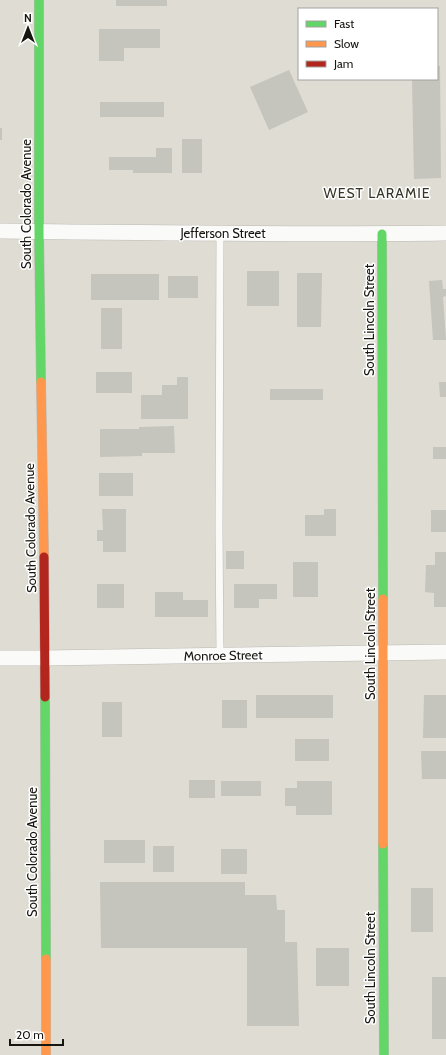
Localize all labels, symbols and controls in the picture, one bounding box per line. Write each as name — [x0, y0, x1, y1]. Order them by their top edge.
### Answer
north arrow — [8, 8, 48, 48]
legend — [298, 8, 438, 80]
text: N — [24, 11, 32, 25]
text: Fast — [334, 16, 354, 31]
text: Slow — [334, 36, 359, 51]
text: Jam — [333, 56, 353, 71]
street label: South Colorado Avenue — [18, 139, 34, 269]
district label: WEST LARAMIE — [323, 184, 431, 202]
street label: Jefferson Street — [179, 225, 266, 241]
street label: South Lincoln Street — [361, 263, 377, 376]
street label: South Colorado Avenue — [21, 463, 39, 593]
street label: South Lincoln Street — [362, 587, 378, 700]
street label: Monroe Street — [183, 646, 263, 664]
street label: South Colorado Avenue — [24, 787, 40, 917]
street label: South Lincoln Street — [362, 911, 378, 1024]
scale bar — [10, 1021, 63, 1047]
text: 20 m — [16, 1027, 44, 1042]

